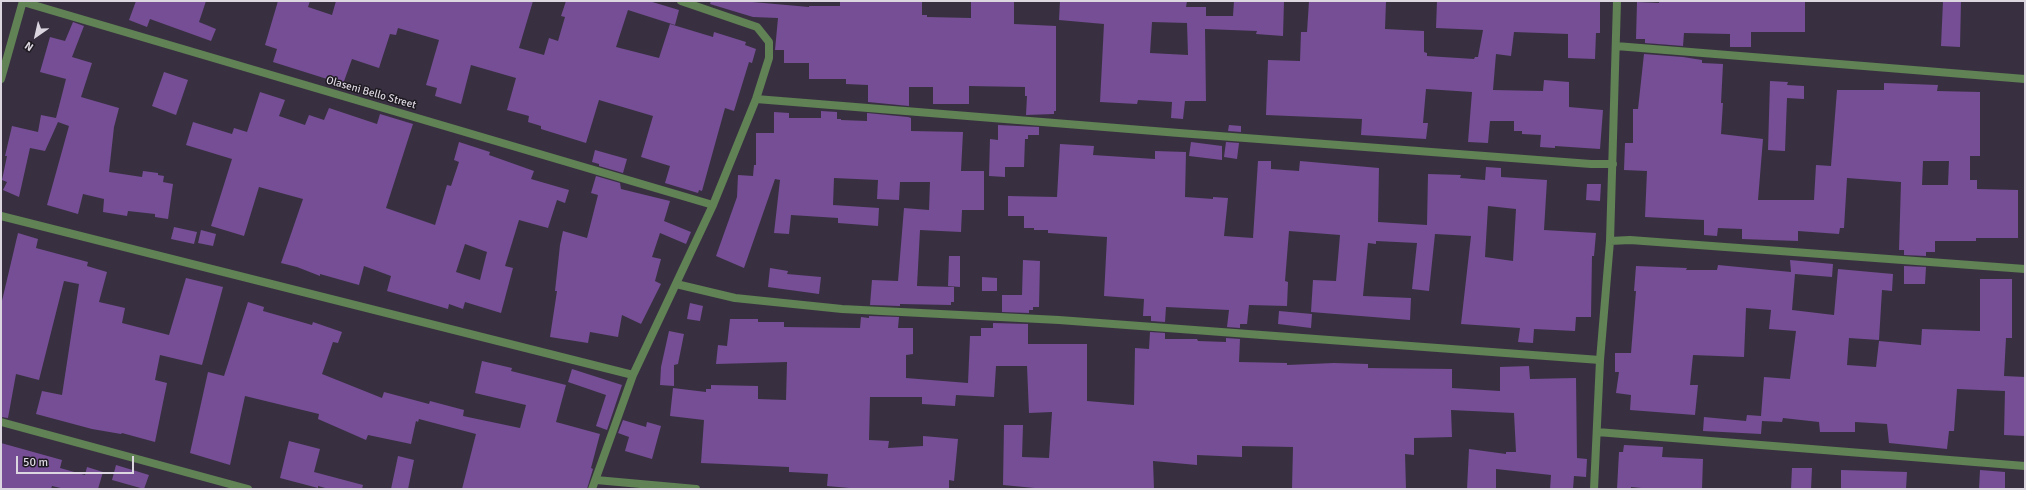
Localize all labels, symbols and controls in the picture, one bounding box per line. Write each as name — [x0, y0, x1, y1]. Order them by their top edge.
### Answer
north arrow — [16, 16, 56, 56]
text: N — [22, 39, 36, 54]
street label: Olaseni Bello Street — [324, 74, 418, 112]
scale bar — [18, 448, 136, 474]
text: 50 m — [23, 455, 48, 470]

